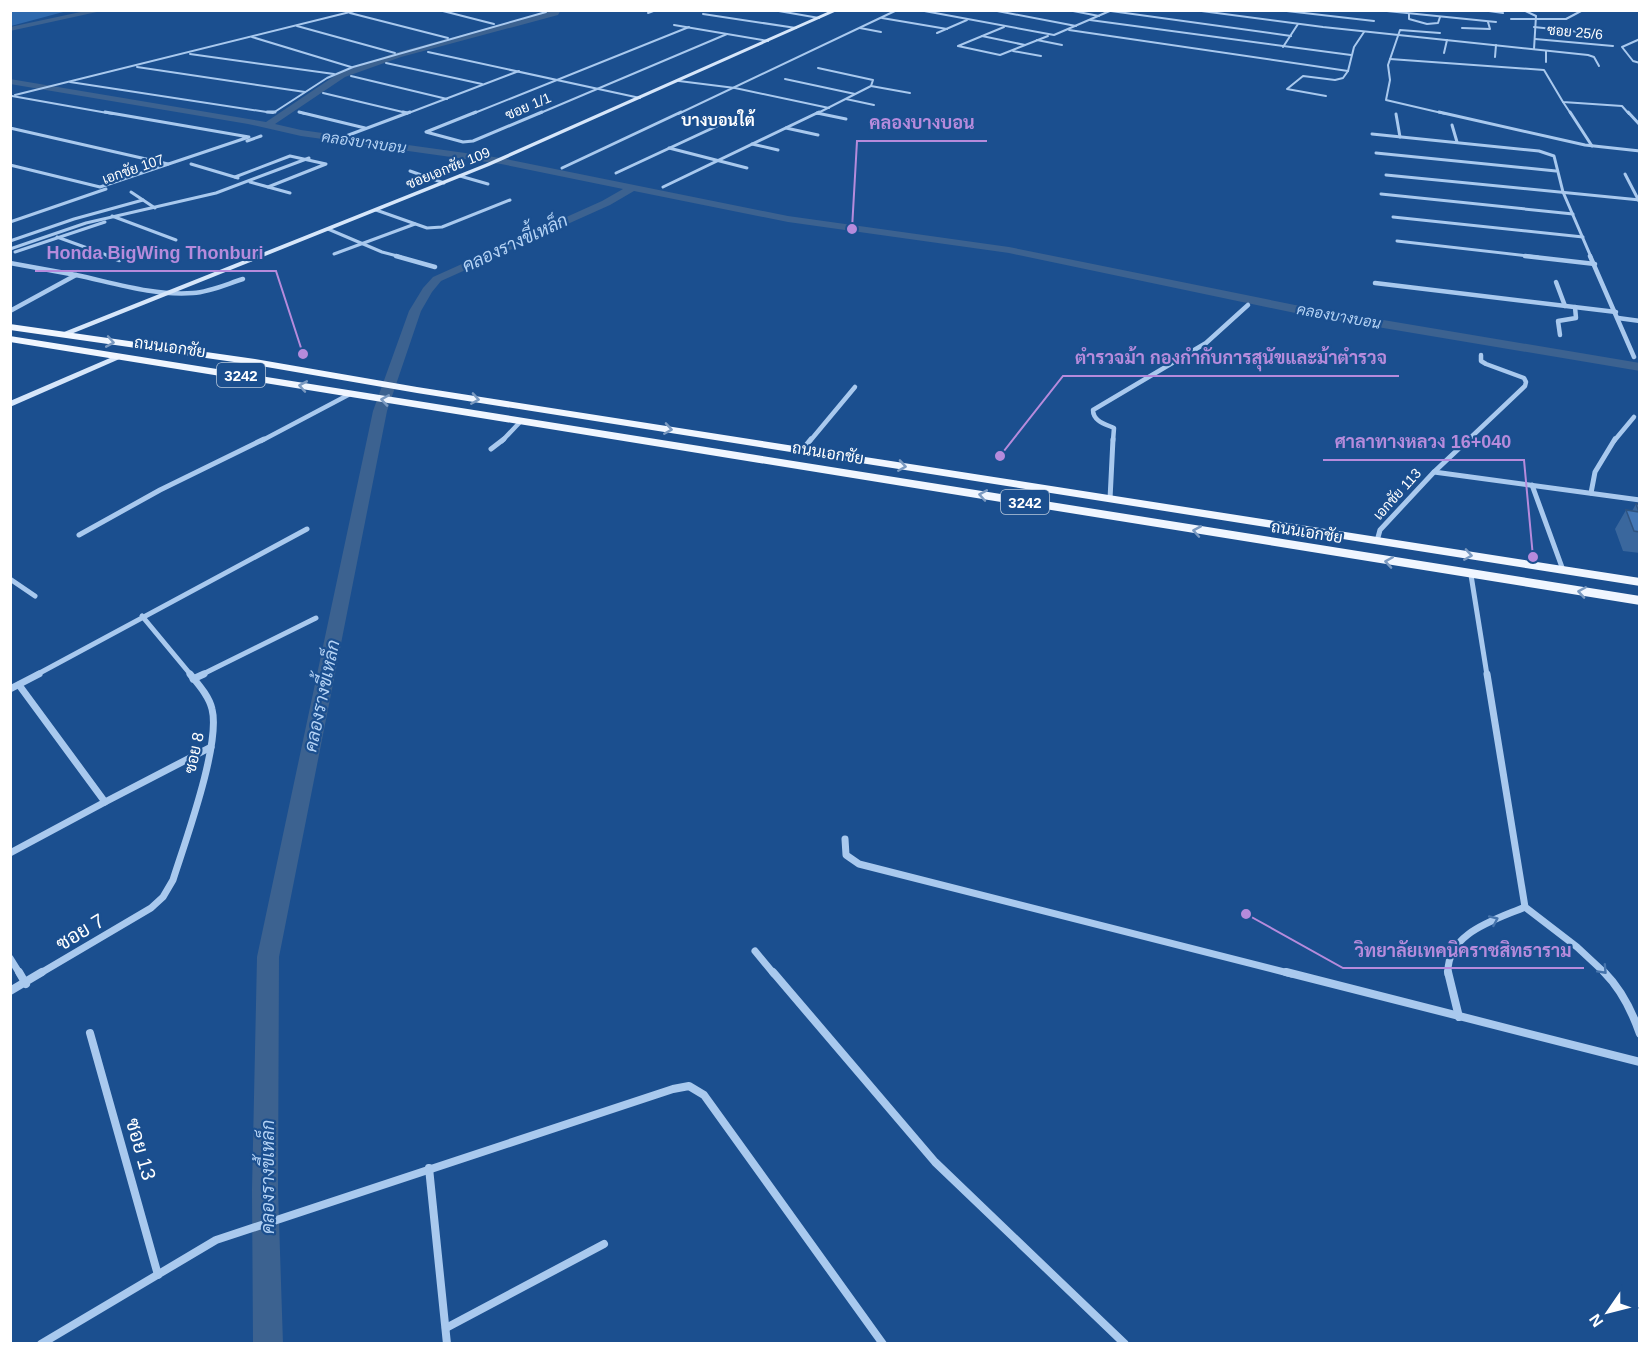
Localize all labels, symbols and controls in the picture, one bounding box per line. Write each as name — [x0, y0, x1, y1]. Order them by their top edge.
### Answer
street label: ซอย 25/6 — [1546, 22, 1604, 42]
street label: ซอย 1/1 — [503, 89, 554, 123]
callout: คลองบางบอน — [857, 105, 987, 141]
district label: บางบอนใต้ — [681, 109, 756, 129]
text: คลองบางบอน — [869, 113, 975, 133]
water label: คลองบางบอน — [321, 128, 408, 156]
street label: ซอยเอกชัย 109 — [404, 144, 493, 192]
street label: เอกชัย 107 — [100, 151, 166, 187]
water label: คลองรางขี้เหล็ก — [456, 204, 571, 276]
callout: Honda BigWing Thonburi — [35, 235, 276, 271]
text: Honda BigWing Thonburi — [47, 243, 263, 263]
water label: คลองบางบอน — [1296, 300, 1383, 332]
street label: ถนนเอกชัย — [133, 332, 207, 360]
one-way arrow — [105, 335, 115, 348]
callout: ตำรวจม้า กองกำกับการสุนัขและม้าตำรวจ — [1063, 340, 1399, 376]
text: ตำรวจม้า กองกำกับการสุนัขและม้าตำรวจ — [1075, 346, 1387, 372]
road number: 3242 — [217, 363, 265, 387]
one-way arrow — [298, 380, 308, 392]
one-way arrow — [471, 392, 480, 404]
one-way arrow — [381, 394, 390, 406]
one-way arrow — [662, 422, 672, 435]
callout: ศาลาทางหลวง 16+040 — [1323, 424, 1524, 460]
text: ศาลาทางหลวง 16+040 — [1335, 432, 1511, 452]
street label: ถนนเอกชัย — [791, 437, 865, 467]
one-way arrow — [897, 459, 907, 472]
street label: เอกชัย 113 — [1370, 465, 1424, 523]
one-way arrow — [979, 490, 988, 502]
road number: 3242 — [1001, 490, 1049, 514]
street label: ถนนเอกชัย — [1270, 516, 1344, 546]
one-way arrow — [1192, 525, 1202, 538]
one-way arrow — [1463, 548, 1473, 560]
one-way arrow — [1384, 557, 1394, 569]
one-way arrow — [1577, 587, 1586, 599]
water label: คลองรางขี้เหล็ก — [294, 637, 344, 754]
street label: ซอย 8 — [181, 731, 207, 775]
street label: ซอย 7 — [52, 909, 108, 955]
one-way arrow — [1488, 916, 1499, 928]
callout: วิทยาลัยเทคนิคราชสิทธาราม — [1343, 932, 1584, 968]
text: วิทยาลัยเทคนิคราชสิทธาราม — [1354, 939, 1572, 961]
one-way arrow — [1596, 963, 1607, 974]
street label: ซอย 13 — [122, 1116, 160, 1182]
water label: คลองรางขี้เหล็ก — [252, 1120, 278, 1234]
north arrow — [1578, 1282, 1638, 1342]
text: N — [1586, 1311, 1606, 1330]

